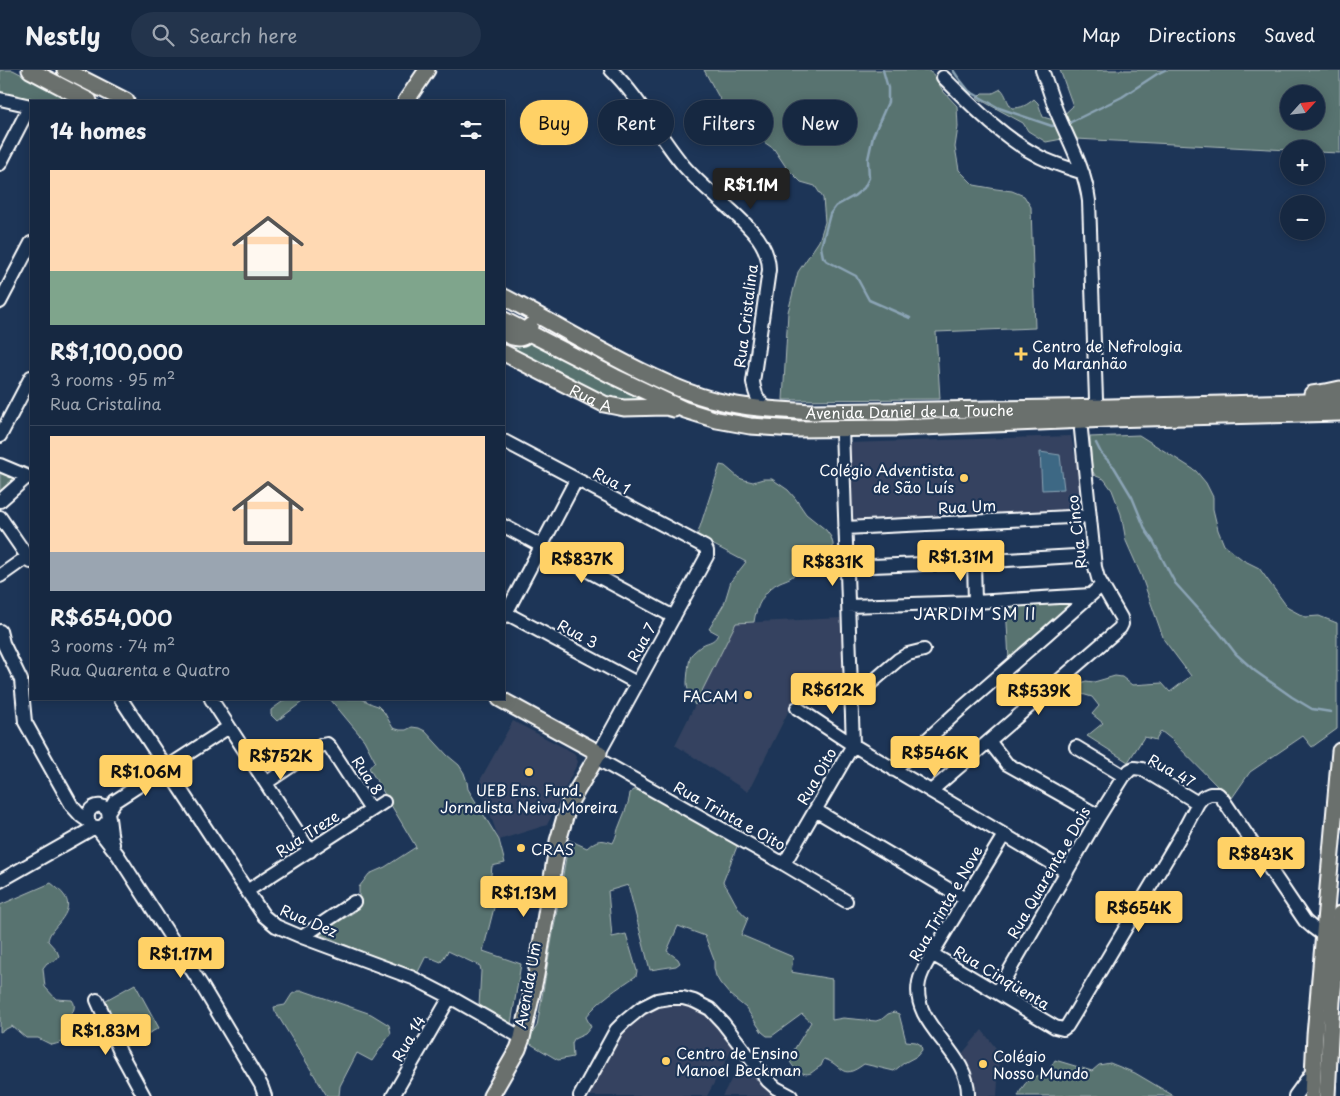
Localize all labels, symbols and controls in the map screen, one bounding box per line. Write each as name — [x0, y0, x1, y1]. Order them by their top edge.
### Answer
search box — [131, 12, 481, 57]
text: Nestly — [25, 17, 101, 53]
icon: search — [149, 21, 177, 49]
text: Search here — [189, 21, 297, 49]
text: Map — [1082, 21, 1120, 48]
text: Directions — [1148, 21, 1236, 48]
text: Saved — [1264, 21, 1315, 48]
north arrow — [1280, 85, 1325, 130]
map controls — [1280, 85, 1325, 240]
chip: Buy — [520, 100, 588, 145]
chip: Rent — [598, 100, 674, 145]
chip: Filters — [684, 100, 773, 145]
chip: New — [783, 100, 857, 145]
text: 14 homes — [50, 114, 146, 146]
icon: filters — [457, 116, 485, 144]
button: + — [1280, 140, 1325, 185]
pin: R$1.1M — [710, 168, 792, 210]
text: R$1.1M — [724, 172, 778, 196]
button: − — [1280, 195, 1325, 240]
icon: home — [223, 203, 313, 293]
street label: Rua Cristalina — [727, 263, 763, 369]
place label: Centro de Nefrologia do Maranhão — [1032, 334, 1183, 374]
text: R$1,100,000 — [50, 335, 183, 367]
marker: Centro de Nefrologia do Maranhão — [1014, 347, 1028, 361]
text: 3 rooms · 95 m² — [50, 367, 175, 391]
street label: Rua A — [566, 377, 614, 417]
text: Rua Cristalina — [50, 391, 161, 415]
street label: Avenida Daniel de La Touche — [805, 397, 1014, 424]
place label: Colégio Adventista de São Luís — [819, 458, 954, 498]
street label: Rua 1 — [589, 461, 635, 499]
icon: home — [223, 468, 313, 558]
marker: Colégio Adventista de São Luís — [958, 472, 970, 484]
street label: Rua Um — [937, 493, 997, 519]
street label: Rua Cinco — [1060, 494, 1092, 570]
pin: R$1.31M — [915, 540, 1007, 582]
pin: R$837K — [541, 542, 623, 584]
pin: R$831K — [792, 544, 874, 587]
text: R$1.31M — [928, 544, 994, 568]
text: R$837K — [551, 546, 613, 570]
text: R$831K — [803, 549, 863, 573]
text: R$654,000 — [50, 601, 172, 633]
district label: JARDIM SM II — [913, 601, 1037, 625]
street label: Rua 3 — [554, 613, 602, 653]
street label: Rua 7 — [621, 618, 661, 666]
text: 3 rooms · 74 m² — [50, 633, 175, 657]
text: Rua Quarenta e Quatro — [50, 657, 230, 681]
pin: R$612K — [792, 672, 874, 715]
pin: R$539K — [998, 674, 1080, 716]
text: R$612K — [802, 677, 864, 701]
text: R$539K — [1007, 678, 1071, 702]
place label: FACAM — [682, 684, 738, 707]
marker: FACAM — [742, 689, 754, 701]
pin: R$546K — [894, 736, 976, 778]
pin: R$752K — [240, 738, 322, 781]
text: R$546K — [902, 740, 968, 764]
text: R$752K — [249, 743, 313, 767]
street label: Rua Oito — [790, 743, 842, 809]
street label: Rua 47 — [1144, 748, 1200, 792]
street label: Rua 8 — [347, 751, 389, 799]
pin: R$1.06M — [100, 754, 192, 797]
text: R$1.06M — [110, 759, 182, 783]
marker: UEB Ens. Fund. Jornalista Neiva Moreira — [523, 766, 535, 778]
street label: Rua Trinta e Oito — [670, 775, 790, 855]
place label: UEB Ens. Fund. Jornalista Neiva Moreira — [440, 778, 618, 818]
street label: Rua Quarenta e Dois — [1001, 801, 1095, 942]
street label: Rua Treze — [271, 804, 343, 862]
pin: R$843K — [1220, 836, 1302, 879]
place label: CRAS — [531, 837, 574, 860]
street label: Rua Trinta e Nove — [903, 841, 988, 965]
text: R$843K — [1229, 841, 1293, 865]
marker: CRAS — [515, 842, 527, 854]
pin: R$1.13M — [478, 876, 570, 918]
text: R$1.13M — [491, 880, 557, 904]
pin: R$654K — [1098, 890, 1180, 933]
text: R$654K — [1106, 895, 1172, 919]
street label: Rua Dez — [277, 898, 341, 942]
pin: R$1.17M — [135, 936, 227, 979]
street label: Rua Cinqüenta — [950, 939, 1055, 1015]
street label: Avenida Um — [508, 940, 546, 1030]
text: R$1.17M — [149, 941, 213, 965]
street label: Rua 14 — [386, 1011, 431, 1065]
pin: R$1.83M — [60, 1014, 152, 1056]
text: R$1.83M — [72, 1018, 140, 1042]
place label: Centro de Ensino Manoel Beckman — [676, 1041, 801, 1081]
place label: Colégio Nosso Mundo — [993, 1044, 1089, 1084]
marker: Centro de Ensino Manoel Beckman — [660, 1055, 672, 1067]
marker: Colégio Nosso Mundo — [977, 1058, 989, 1070]

